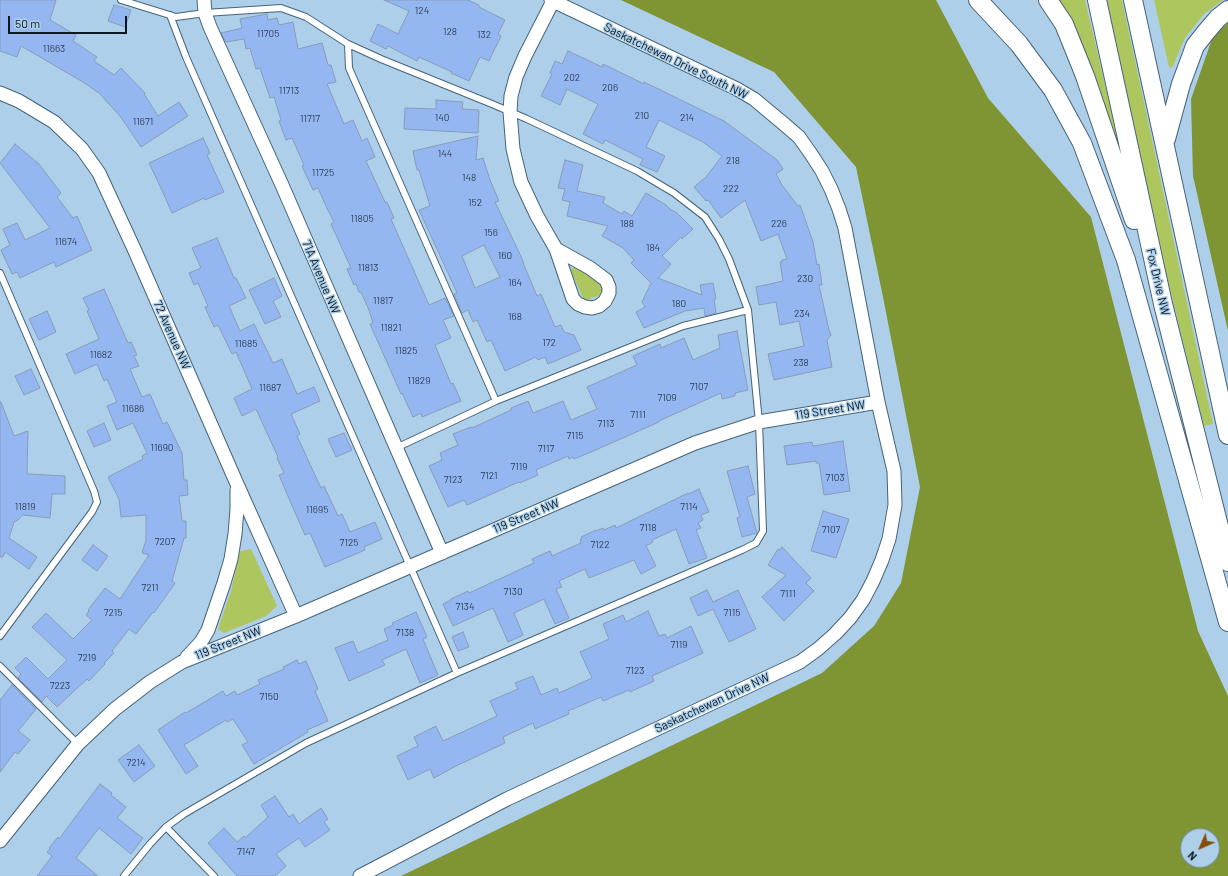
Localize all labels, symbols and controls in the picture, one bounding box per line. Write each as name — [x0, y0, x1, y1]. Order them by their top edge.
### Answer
house number: 124 — [415, 5, 429, 17]
scale bar — [10, 8, 129, 34]
text: 50 m — [15, 16, 40, 30]
street label: Saskatchewan Drive South NW — [602, 20, 750, 102]
house number: 128 — [443, 26, 457, 38]
house number: 11705 — [257, 28, 279, 40]
house number: 132 — [477, 29, 491, 41]
house number: 11663 — [43, 43, 65, 55]
house number: 202 — [564, 72, 580, 84]
house number: 206 — [602, 82, 618, 94]
house number: 11713 — [279, 85, 299, 97]
house number: 210 — [635, 110, 649, 122]
house number: 140 — [435, 112, 449, 124]
house number: 214 — [680, 112, 694, 124]
house number: 11717 — [300, 113, 320, 125]
house number: 11671 — [133, 116, 153, 128]
house number: 144 — [438, 148, 452, 160]
house number: 218 — [726, 155, 740, 167]
house number: 11725 — [312, 167, 334, 179]
house number: 148 — [462, 172, 476, 184]
house number: 222 — [723, 183, 739, 195]
house number: 152 — [468, 197, 482, 209]
house number: 11805 — [350, 213, 374, 225]
house number: 188 — [620, 218, 634, 230]
house number: 226 — [771, 218, 787, 230]
house number: 156 — [484, 227, 498, 239]
house number: 11674 — [55, 236, 77, 248]
street label: 71A Avenue NW — [299, 238, 343, 316]
house number: 184 — [646, 242, 660, 254]
street label: Fox Drive NW — [1143, 247, 1173, 317]
house number: 160 — [498, 250, 512, 262]
house number: 11813 — [358, 262, 378, 274]
house number: 230 — [797, 273, 813, 285]
house number: 164 — [508, 277, 522, 289]
house number: 11817 — [373, 295, 393, 307]
street label: 72 Avenue NW — [150, 298, 194, 372]
house number: 180 — [672, 298, 686, 310]
house number: 234 — [794, 308, 810, 320]
house number: 168 — [508, 311, 522, 323]
house number: 11821 — [381, 322, 401, 334]
house number: 172 — [542, 337, 556, 349]
house number: 11685 — [235, 338, 257, 350]
house number: 11825 — [395, 345, 417, 357]
house number: 11682 — [90, 349, 112, 361]
house number: 238 — [793, 357, 809, 369]
house number: 11829 — [408, 375, 430, 387]
house number: 7107 — [690, 381, 708, 393]
house number: 11687 — [259, 382, 281, 394]
house number: 7109 — [657, 392, 677, 404]
street label: 119 Street NW — [794, 397, 866, 423]
house number: 11686 — [122, 403, 144, 415]
house number: 7111 — [630, 409, 646, 421]
house number: 7113 — [598, 418, 614, 430]
house number: 7115 — [567, 430, 583, 442]
house number: 11690 — [150, 442, 174, 454]
house number: 7117 — [538, 443, 554, 455]
house number: 7119 — [511, 461, 527, 473]
house number: 7121 — [481, 470, 497, 482]
house number: 7103 — [825, 472, 845, 484]
house number: 7123 — [444, 474, 462, 486]
street label: 119 Street NW — [491, 496, 561, 536]
house number: 11819 — [15, 501, 35, 513]
house number: 7114 — [680, 501, 698, 513]
house number: 11695 — [306, 504, 328, 516]
house number: 7118 — [640, 522, 656, 534]
house number: 7107 — [822, 524, 840, 536]
house number: 7207 — [155, 536, 175, 548]
house number: 7125 — [340, 537, 358, 549]
house number: 7122 — [591, 539, 609, 551]
house number: 7211 — [142, 582, 158, 594]
house number: 7130 — [503, 586, 523, 598]
house number: 7111 — [780, 588, 796, 600]
house number: 7134 — [456, 601, 474, 613]
house number: 7215 — [104, 607, 122, 619]
house number: 7115 — [724, 607, 740, 619]
street label: 119 Street NW — [192, 623, 264, 663]
house number: 7138 — [396, 627, 414, 639]
house number: 7119 — [671, 639, 687, 651]
house number: 7219 — [78, 652, 96, 664]
house number: 7123 — [626, 665, 644, 677]
street label: Saskatchewan Drive NW — [652, 670, 772, 736]
house number: 7223 — [50, 680, 70, 692]
house number: 7150 — [259, 691, 279, 703]
house number: 7214 — [127, 757, 145, 769]
north arrow — [1180, 828, 1220, 868]
house number: 7147 — [237, 846, 255, 858]
text: N — [1185, 849, 1199, 863]

